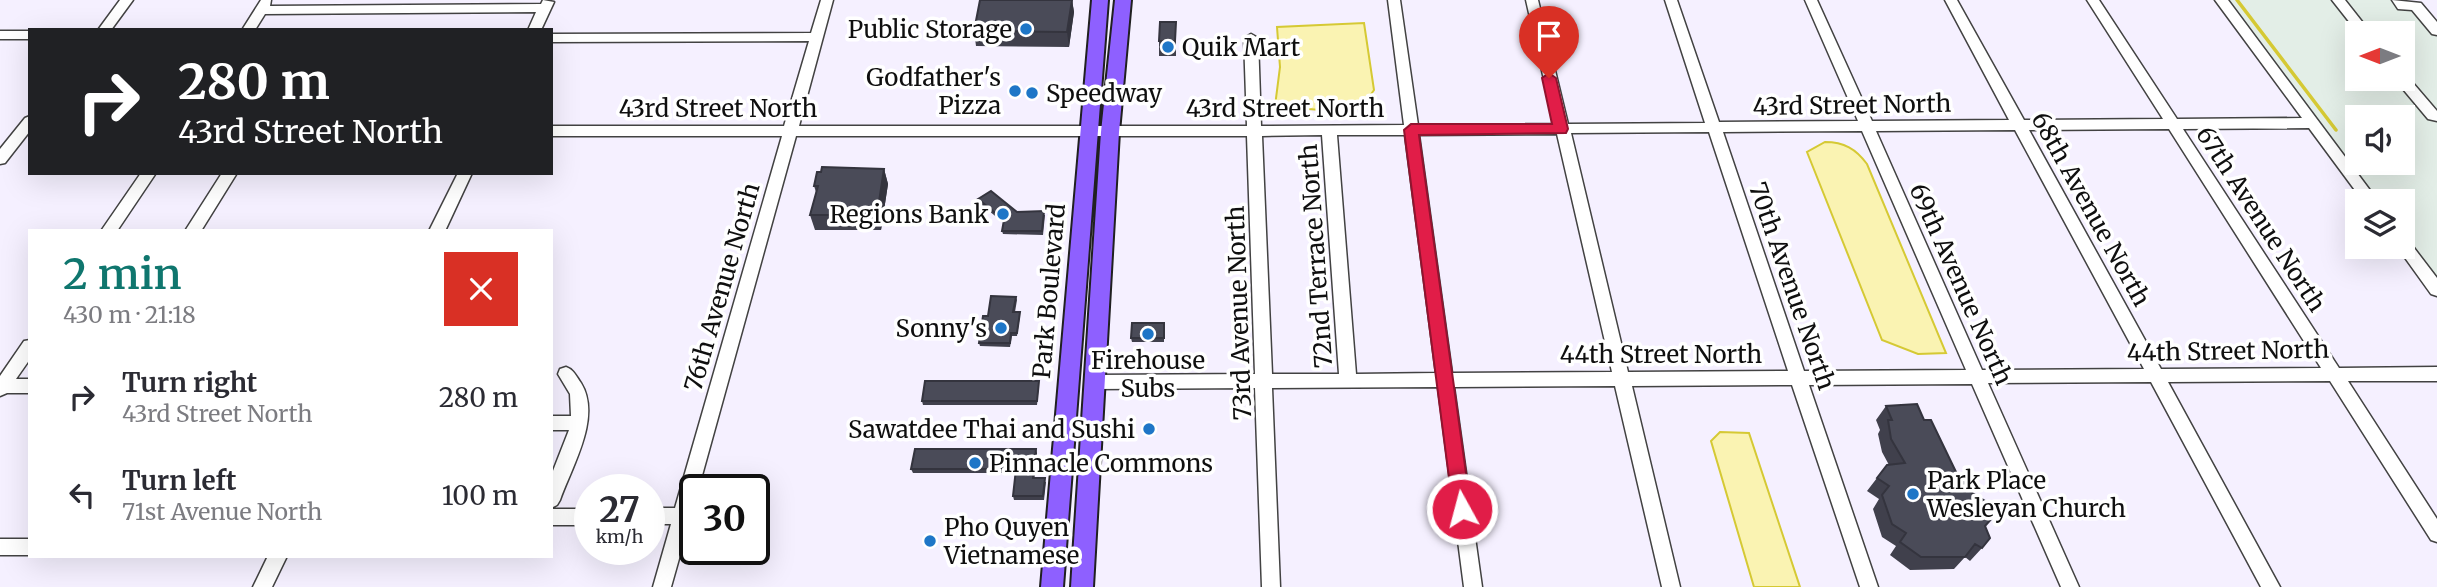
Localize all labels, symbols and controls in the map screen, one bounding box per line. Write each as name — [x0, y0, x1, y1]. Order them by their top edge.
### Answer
pin — [1519, 6, 1579, 78]
place label: Public Storage — [848, 14, 1012, 45]
icon: arrive — [1530, 17, 1568, 55]
marker: Public Storage — [1018, 21, 1034, 37]
north arrow — [2345, 21, 2415, 91]
map controls — [2345, 21, 2415, 259]
place label: Quik Mart — [1182, 32, 1301, 63]
marker: Quik Mart — [1160, 39, 1176, 55]
text: 280 m — [178, 51, 330, 112]
icon: right — [63, 56, 154, 147]
place label: Godfather's Pizza — [866, 62, 1001, 121]
place label: Speedway — [1046, 78, 1162, 109]
marker: Godfather's Pizza — [1007, 83, 1023, 99]
marker: Speedway — [1024, 85, 1040, 101]
street label: 43rd Street North — [1752, 88, 1952, 122]
street label: 43rd Street North — [619, 93, 817, 124]
street label: 43rd Street North — [1186, 93, 1384, 124]
button: sound — [2345, 105, 2415, 175]
street label: 68th Avenue North — [2025, 106, 2157, 312]
text: 43rd Street North — [178, 112, 443, 152]
street label: 67th Avenue North — [2189, 120, 2333, 318]
street label: 72nd Terrace North — [1293, 143, 1339, 369]
street label: 70th Avenue North — [1742, 178, 1842, 394]
street label: 69th Avenue North — [1903, 178, 2019, 390]
street label: 76th Avenue North — [677, 179, 767, 395]
button: layers — [2345, 189, 2415, 259]
place label: Regions Bank — [829, 199, 990, 230]
street label: Park Boulevard — [1026, 202, 1072, 380]
street label: 73rd Avenue North — [1220, 205, 1258, 421]
marker: Regions Bank — [995, 206, 1011, 222]
text: 2 min — [63, 248, 182, 300]
button: close — [444, 252, 518, 326]
text: 430 m · 21:18 — [63, 300, 196, 329]
place label: Sonny's — [896, 313, 987, 344]
marker: Sonny's — [993, 320, 1009, 336]
marker: Firehouse Subs — [1140, 326, 1156, 342]
street label: 44th Street North — [2127, 334, 2330, 368]
street label: 44th Street North — [1560, 339, 1762, 370]
place label: Firehouse Subs — [1091, 345, 1205, 404]
text: Turn right — [122, 366, 257, 399]
icon: right — [63, 378, 101, 416]
text: 280 m — [439, 381, 518, 414]
text: 43rd Street North — [122, 399, 312, 428]
place label: Sawatdee Thai and Sushi — [848, 414, 1135, 445]
marker: Sawatdee Thai and Sushi — [1141, 421, 1157, 437]
place label: Pinnacle Commons — [989, 448, 1213, 479]
marker: Pinnacle Commons — [967, 455, 983, 471]
text: Turn left — [122, 464, 236, 497]
place label: Park Place Wesleyan Church — [1926, 465, 2126, 524]
position arrow — [1425, 472, 1499, 546]
speed limit sign: 30 — [679, 474, 770, 565]
icon: left — [63, 476, 101, 514]
text: 100 m — [442, 479, 518, 512]
marker: Park Place Wesleyan Church — [1905, 486, 1921, 502]
text: 27 — [599, 488, 640, 532]
text: 71st Avenue North — [122, 497, 322, 526]
place label: Pho Quyen Vietnamese — [943, 512, 1079, 571]
text: km/h — [596, 525, 643, 548]
marker: Pho Quyen Vietnamese — [922, 533, 938, 549]

